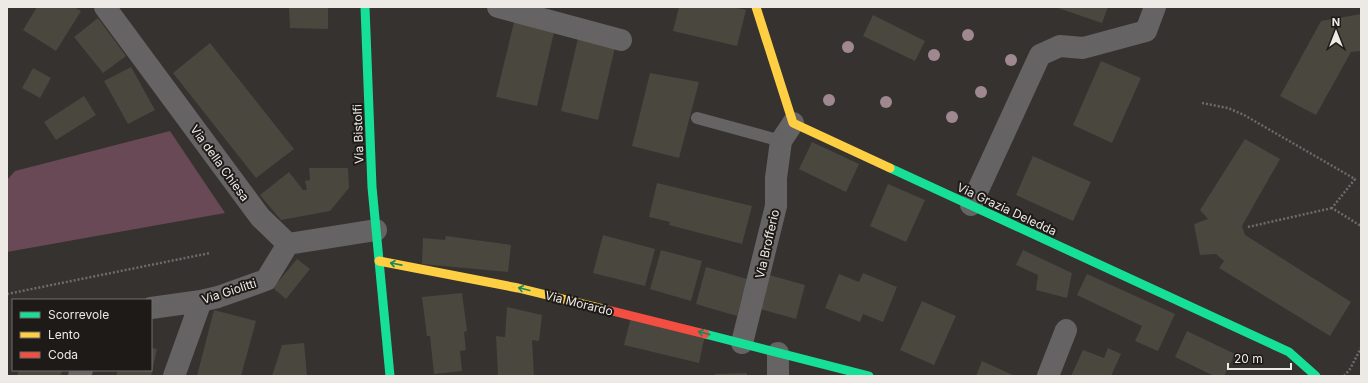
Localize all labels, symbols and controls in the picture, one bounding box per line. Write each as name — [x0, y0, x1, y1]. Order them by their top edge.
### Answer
north arrow — [1316, 12, 1356, 52]
text: N — [1332, 15, 1340, 29]
street label: Via Bistolfi — [349, 104, 367, 164]
street label: Via della Chiesa — [187, 122, 253, 204]
street label: Via Grazia Deledda — [955, 179, 1059, 239]
street label: Via Brofferio — [752, 208, 782, 280]
one-way arrow — [390, 260, 403, 268]
street label: Via Giolitti — [200, 275, 258, 307]
one-way arrow — [517, 285, 530, 292]
street label: Via Morardo — [543, 287, 615, 319]
legend — [12, 299, 152, 371]
text: Scorrevole — [48, 307, 109, 322]
text: Lento — [48, 327, 80, 342]
one-way arrow — [698, 329, 711, 337]
scale bar — [1228, 345, 1291, 371]
text: Coda — [48, 347, 78, 362]
text: 20 m — [1234, 351, 1263, 366]

